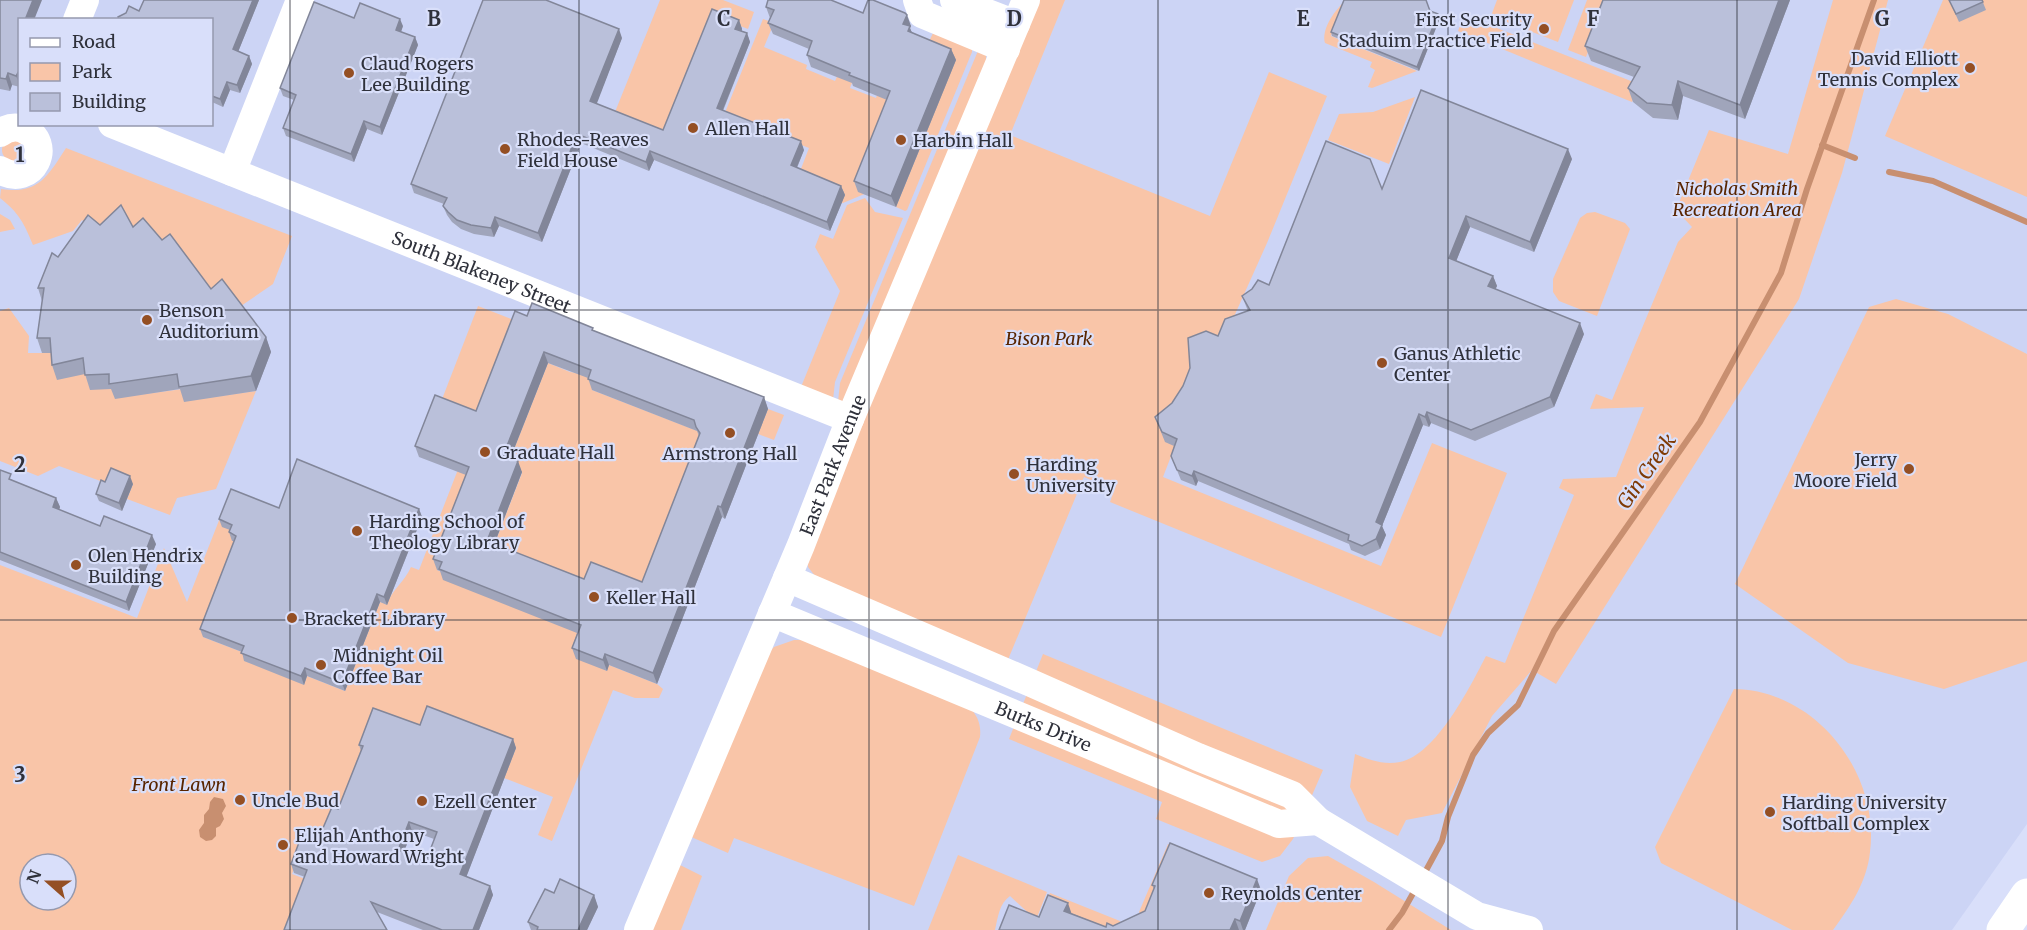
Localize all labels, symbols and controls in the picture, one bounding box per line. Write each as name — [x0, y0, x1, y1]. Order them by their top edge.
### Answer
text: B — [427, 6, 441, 31]
text: C — [717, 6, 731, 31]
text: D — [1006, 6, 1022, 31]
text: E — [1296, 6, 1310, 31]
text: F — [1587, 6, 1600, 31]
text: G — [1875, 6, 1890, 31]
place label: First Security Staduim Practice Field — [1339, 8, 1533, 52]
legend — [18, 18, 213, 126]
marker: First Security Staduim Practice Field — [1537, 22, 1551, 36]
text: Road — [72, 30, 116, 53]
place label: David Elliott Tennis Complex — [1818, 47, 1958, 91]
place label: Claud Rogers Lee Building — [361, 52, 474, 96]
text: Park — [72, 60, 113, 83]
marker: David Elliott Tennis Complex — [1963, 61, 1977, 75]
marker: Claud Rogers Lee Building — [342, 66, 356, 80]
text: Building — [72, 90, 146, 113]
place label: Allen Hall — [704, 117, 790, 140]
marker: Allen Hall — [686, 121, 700, 135]
place label: Rhodes-Reaves Field House — [517, 128, 649, 172]
place label: Harbin Hall — [913, 129, 1013, 152]
marker: Harbin Hall — [894, 133, 908, 147]
text: 1 — [15, 142, 25, 167]
marker: Rhodes-Reaves Field House — [498, 142, 512, 156]
park label: Nicholas Smith Recreation Area — [1673, 177, 1801, 221]
street label: South Blakeney Street — [389, 226, 574, 318]
place label: Benson Auditorium — [158, 299, 259, 343]
marker: Benson Auditorium — [140, 313, 154, 327]
park label: Bison Park — [1006, 327, 1093, 350]
place label: Ganus Athletic Center — [1394, 342, 1521, 386]
marker: Ganus Athletic Center — [1375, 356, 1389, 370]
street label: East Park Avenue — [794, 391, 870, 539]
marker: Armstrong Hall — [723, 426, 737, 440]
water label: Gin Creek — [1611, 428, 1681, 513]
place label: Graduate Hall — [497, 441, 615, 464]
place label: Armstrong Hall — [662, 442, 798, 465]
marker: Graduate Hall — [478, 445, 492, 459]
place label: Jerry Moore Field — [1794, 448, 1898, 492]
text: 2 — [14, 452, 26, 477]
place label: Harding University — [1026, 453, 1116, 497]
marker: Jerry Moore Field — [1902, 462, 1916, 476]
marker: Harding University — [1007, 467, 1021, 481]
place label: Harding School of Theology Library — [369, 510, 525, 554]
marker: Harding School of Theology Library — [350, 524, 364, 538]
place label: Olen Hendrix Building — [88, 544, 203, 588]
marker: Olen Hendrix Building — [69, 558, 83, 572]
place label: Keller Hall — [606, 586, 696, 609]
marker: Keller Hall — [587, 590, 601, 604]
place label: Brackett Library — [304, 607, 446, 630]
marker: Brackett Library — [285, 611, 299, 625]
place label: Midnight Oil Coffee Bar — [333, 644, 443, 688]
marker: Midnight Oil Coffee Bar — [314, 658, 328, 672]
street label: Burks Drive — [992, 696, 1095, 756]
text: 3 — [14, 762, 26, 787]
park label: Front Lawn — [131, 773, 226, 796]
place label: Uncle Bud — [252, 789, 339, 812]
place label: Ezell Center — [434, 790, 537, 813]
place label: Harding University Softball Complex — [1782, 791, 1947, 835]
marker: Uncle Bud — [233, 793, 247, 807]
marker: Ezell Center — [415, 794, 429, 808]
marker: Harding University Softball Complex — [1763, 805, 1777, 819]
place label: Elijah Anthony and Howard Wright — [295, 824, 464, 868]
marker: Elijah Anthony and Howard Wright — [276, 838, 290, 852]
north arrow — [18, 852, 78, 912]
text: N — [22, 867, 46, 886]
place label: Reynolds Center — [1221, 882, 1362, 905]
marker: Reynolds Center — [1202, 886, 1216, 900]

